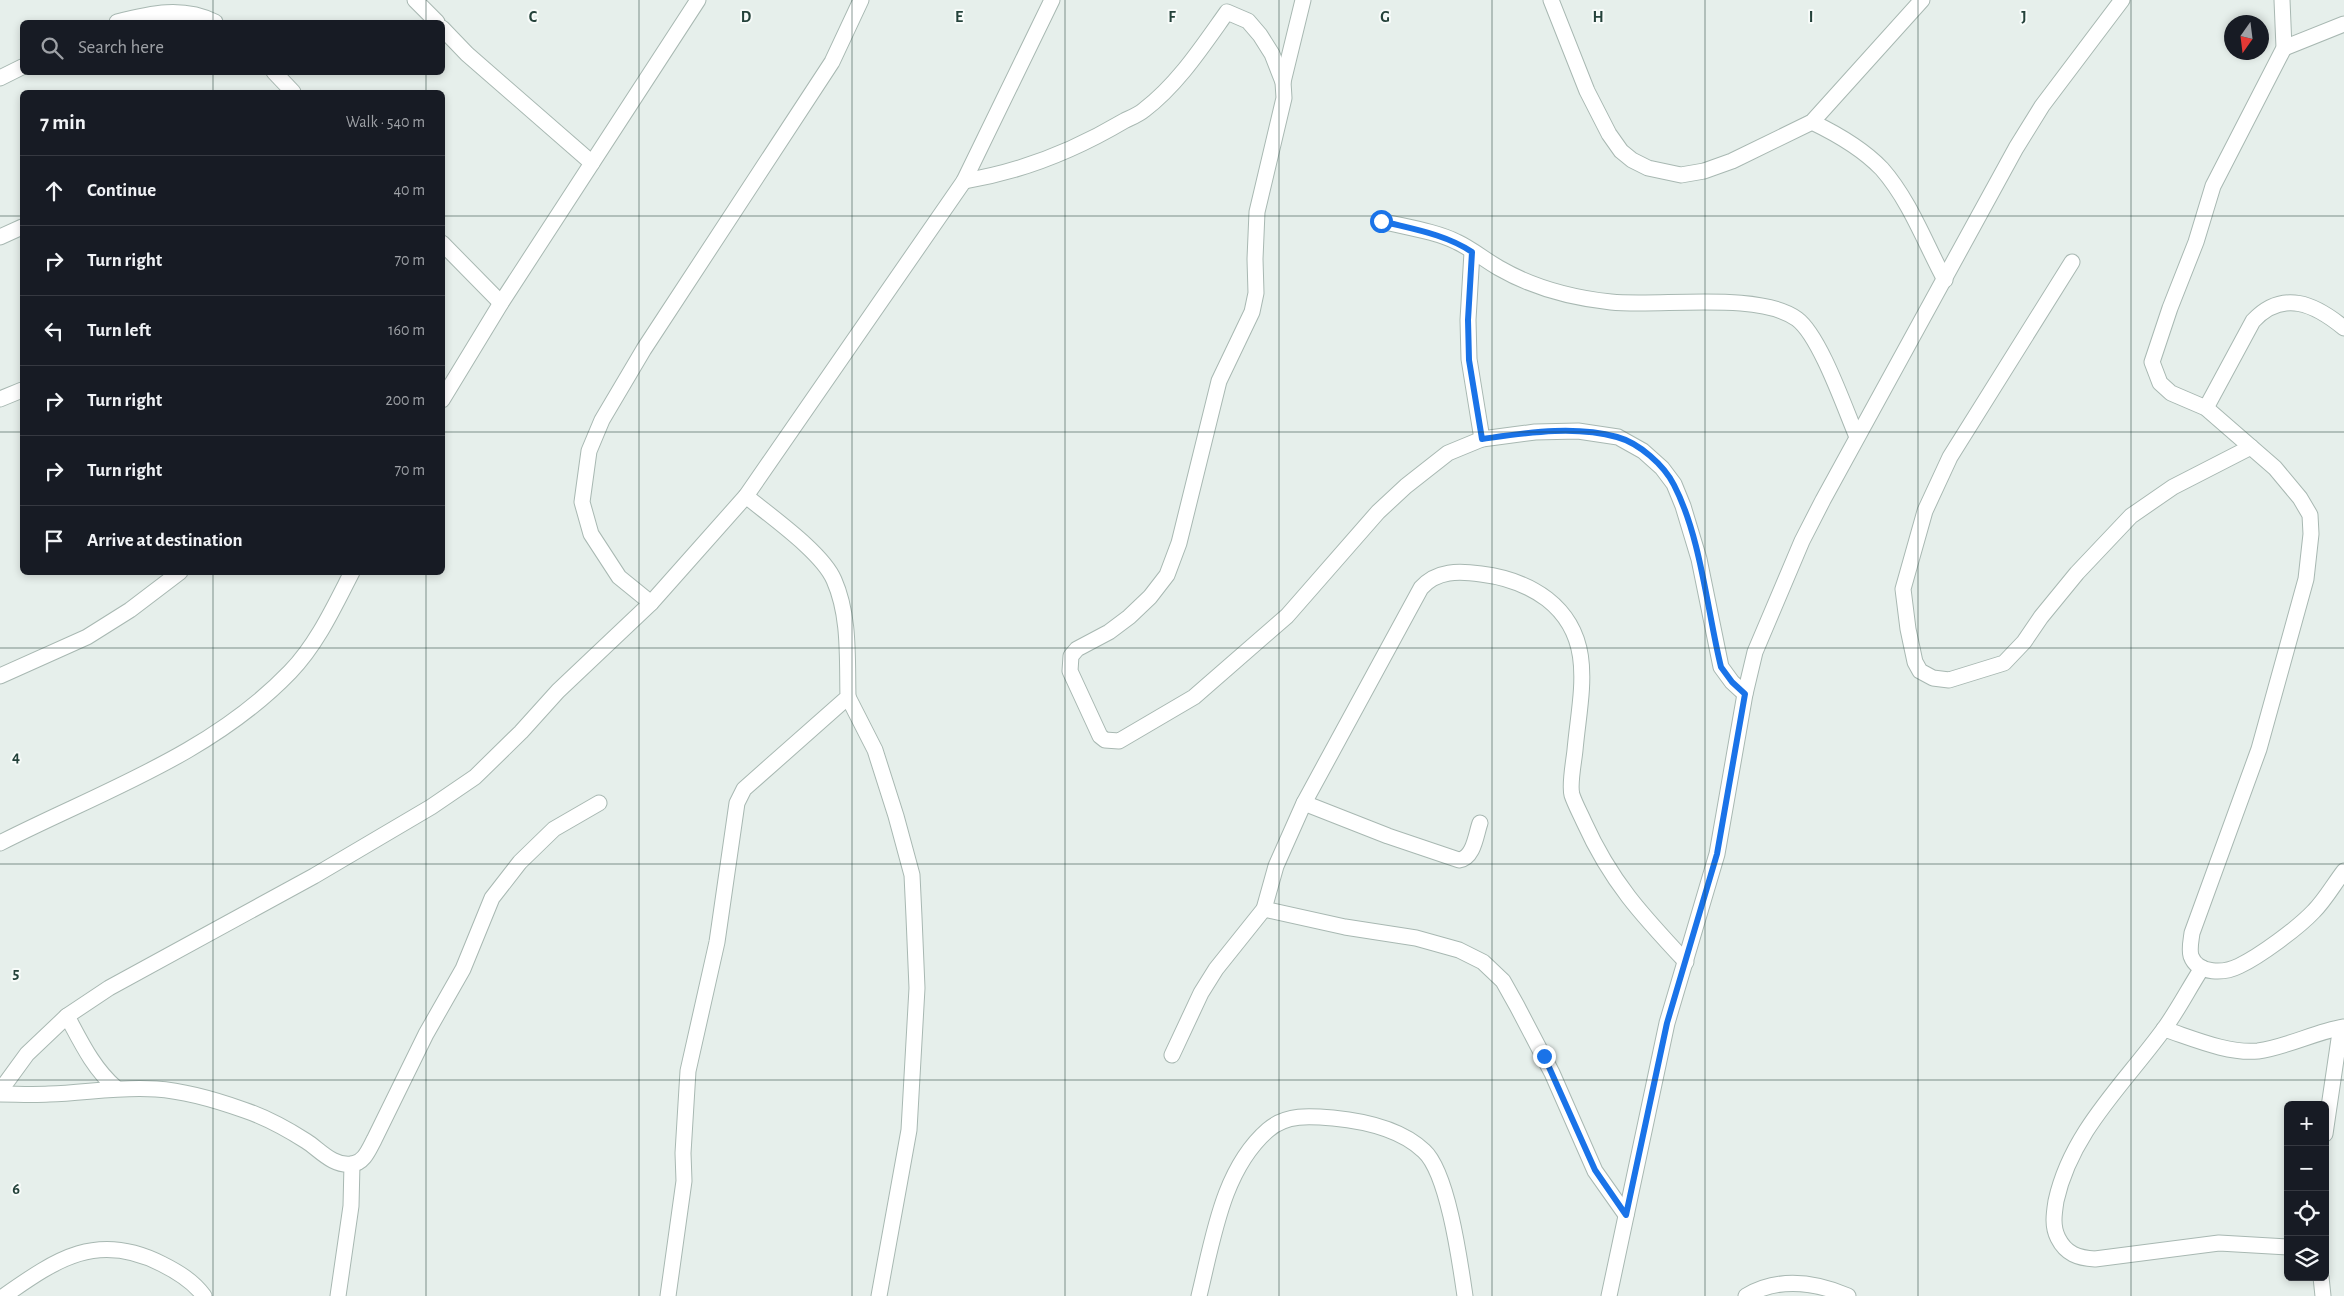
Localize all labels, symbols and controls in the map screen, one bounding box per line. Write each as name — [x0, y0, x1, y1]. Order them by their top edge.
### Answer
text: C — [529, 9, 538, 25]
text: D — [741, 9, 752, 25]
text: E — [955, 9, 963, 25]
text: F — [1168, 9, 1176, 25]
text: G — [1380, 9, 1390, 25]
text: H — [1592, 9, 1604, 25]
text: I — [1809, 9, 1813, 25]
text: J — [2021, 9, 2027, 25]
north arrow — [2224, 15, 2269, 60]
search box — [20, 20, 445, 75]
icon: search — [38, 34, 66, 62]
text: Search here — [78, 38, 164, 57]
text: 7 min — [40, 112, 86, 133]
text: Walk · 540 m — [346, 114, 425, 130]
icon: ahead — [40, 177, 68, 205]
text: Continue — [87, 181, 156, 200]
text: 40 m — [393, 182, 425, 198]
route start — [1370, 210, 1393, 233]
icon: right — [40, 247, 68, 275]
text: Turn right — [87, 251, 162, 270]
text: 70 m — [394, 252, 425, 268]
icon: left — [40, 317, 68, 345]
text: Turn left — [87, 321, 151, 340]
text: 160 m — [388, 322, 425, 338]
icon: right — [40, 387, 68, 415]
text: Turn right — [87, 391, 162, 410]
text: 200 m — [385, 392, 425, 408]
icon: right — [40, 457, 68, 485]
text: Turn right — [87, 461, 162, 480]
text: 70 m — [394, 462, 425, 478]
icon: arrive — [40, 527, 68, 555]
text: Arrive at destination — [87, 531, 243, 550]
text: 4 — [12, 749, 20, 765]
text: 5 — [13, 965, 20, 981]
route end — [1533, 1045, 1556, 1068]
map controls — [2284, 1101, 2329, 1281]
button: + — [2284, 1101, 2329, 1146]
button: − — [2284, 1146, 2329, 1191]
text: 6 — [12, 1181, 20, 1197]
button: locate — [2284, 1191, 2329, 1236]
button: layers — [2284, 1236, 2329, 1281]

